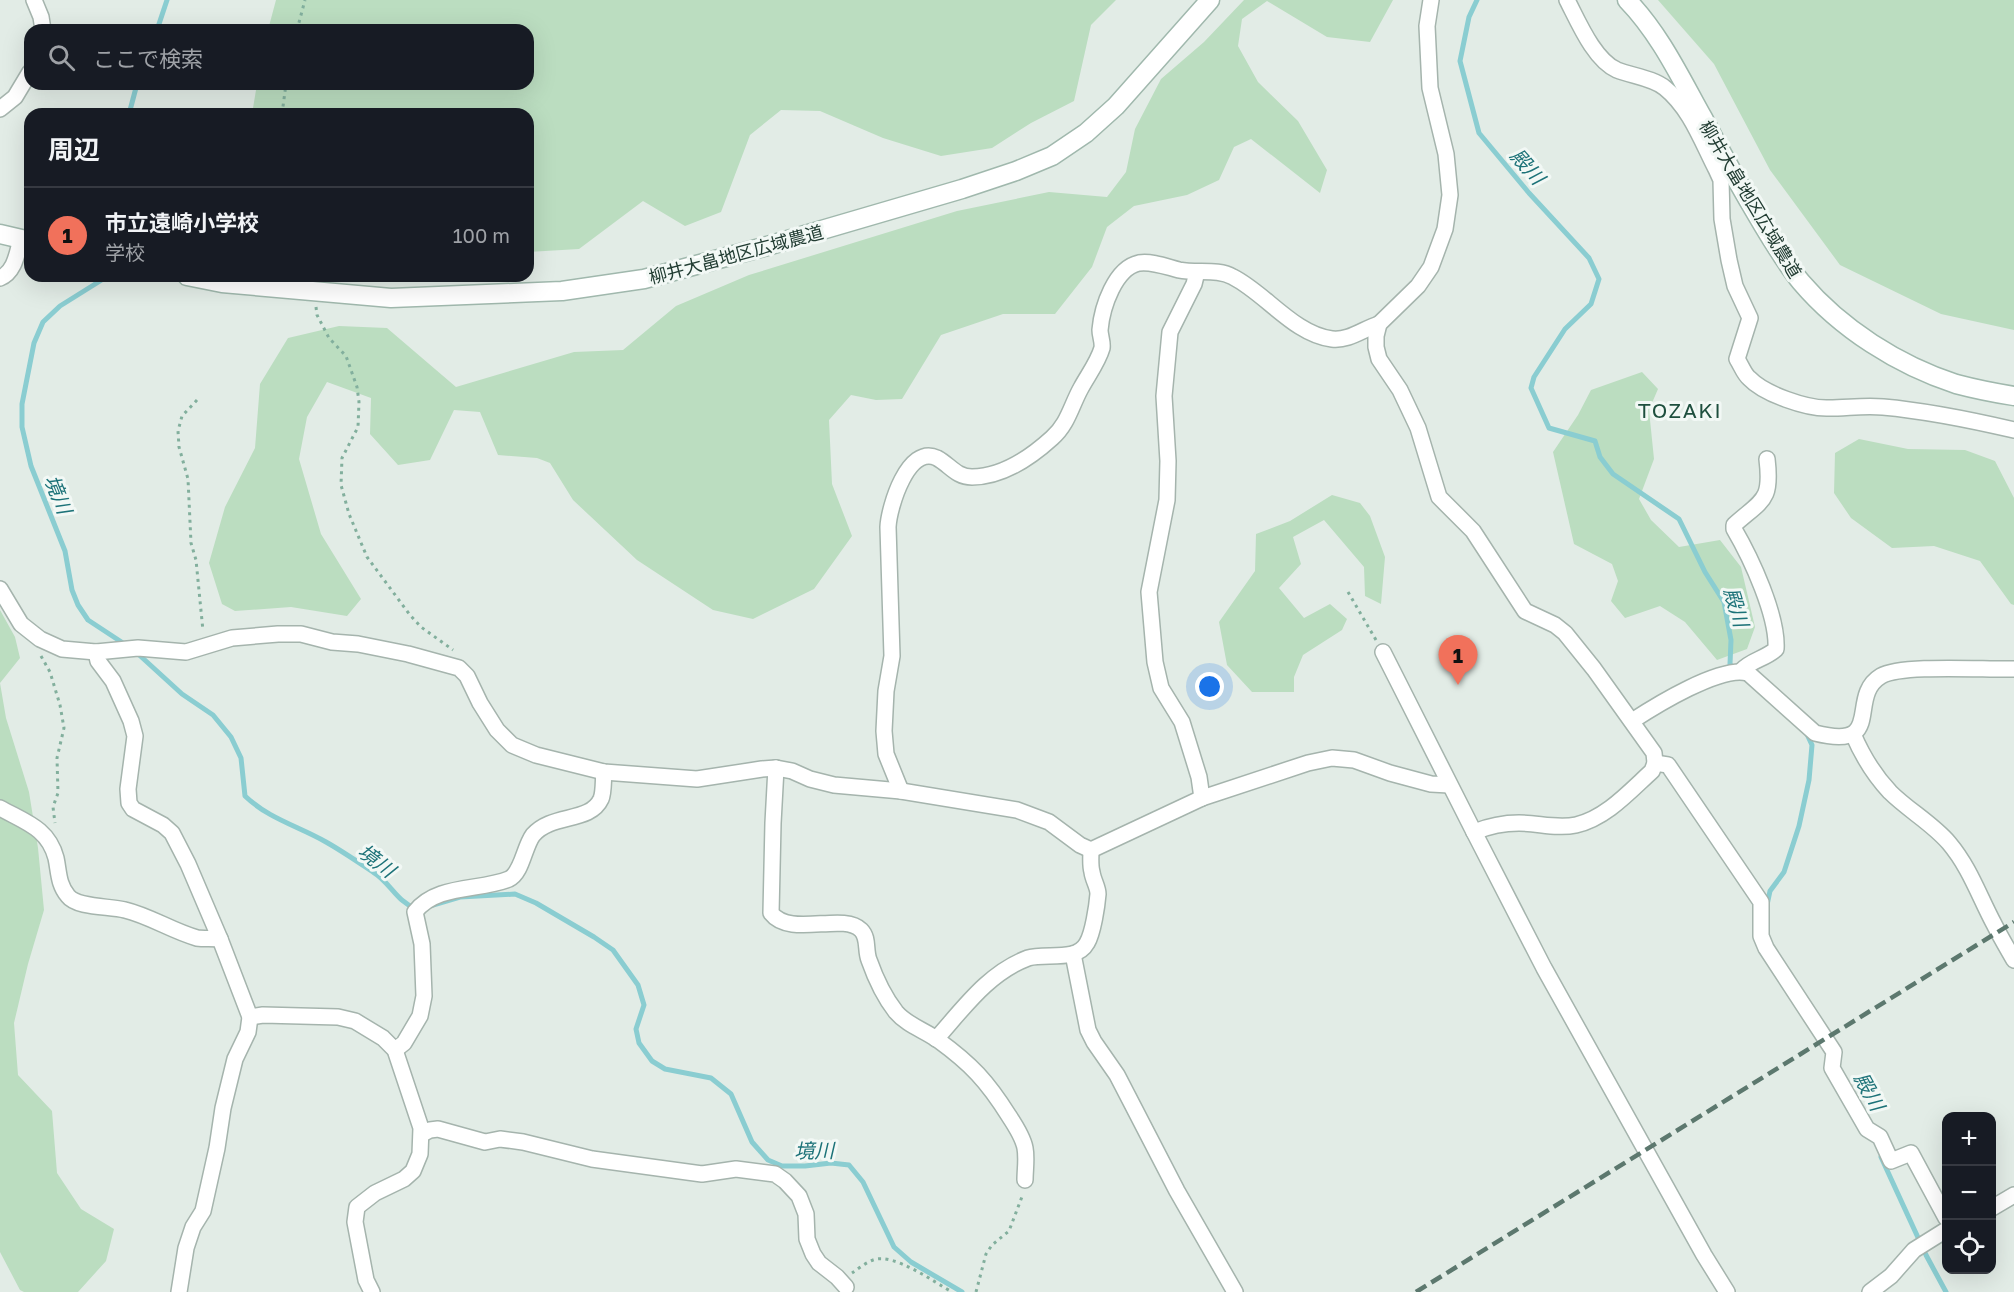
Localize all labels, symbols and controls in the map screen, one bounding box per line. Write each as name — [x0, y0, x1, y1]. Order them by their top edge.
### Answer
search box — [24, 24, 534, 90]
icon: search — [45, 41, 78, 74]
text: ここで検索 — [93, 45, 203, 72]
street label: 柳井大畠地区広域農道 — [1695, 116, 1807, 282]
text: 周辺 — [48, 134, 100, 165]
water label: 殿川 — [1506, 143, 1552, 190]
text: 市立遠崎小学校 — [105, 209, 259, 236]
street label: 柳井大畠地区広域農道 — [646, 220, 826, 288]
text: 1 — [62, 223, 73, 247]
text: 100 m — [453, 223, 510, 247]
text: 学校 — [105, 240, 145, 264]
district label: TOZAKI — [1638, 397, 1722, 423]
water label: 境川 — [40, 471, 78, 519]
water label: 殿川 — [1720, 584, 1755, 632]
pin: 1 — [1438, 636, 1478, 685]
your location — [1195, 672, 1224, 701]
water label: 境川 — [354, 838, 402, 883]
water label: 殿川 — [1850, 1068, 1891, 1116]
map controls — [1942, 1112, 1996, 1274]
button: + — [1942, 1112, 1996, 1166]
water label: 境川 — [794, 1138, 836, 1162]
button: − — [1942, 1166, 1996, 1220]
button: locate — [1942, 1220, 1996, 1274]

